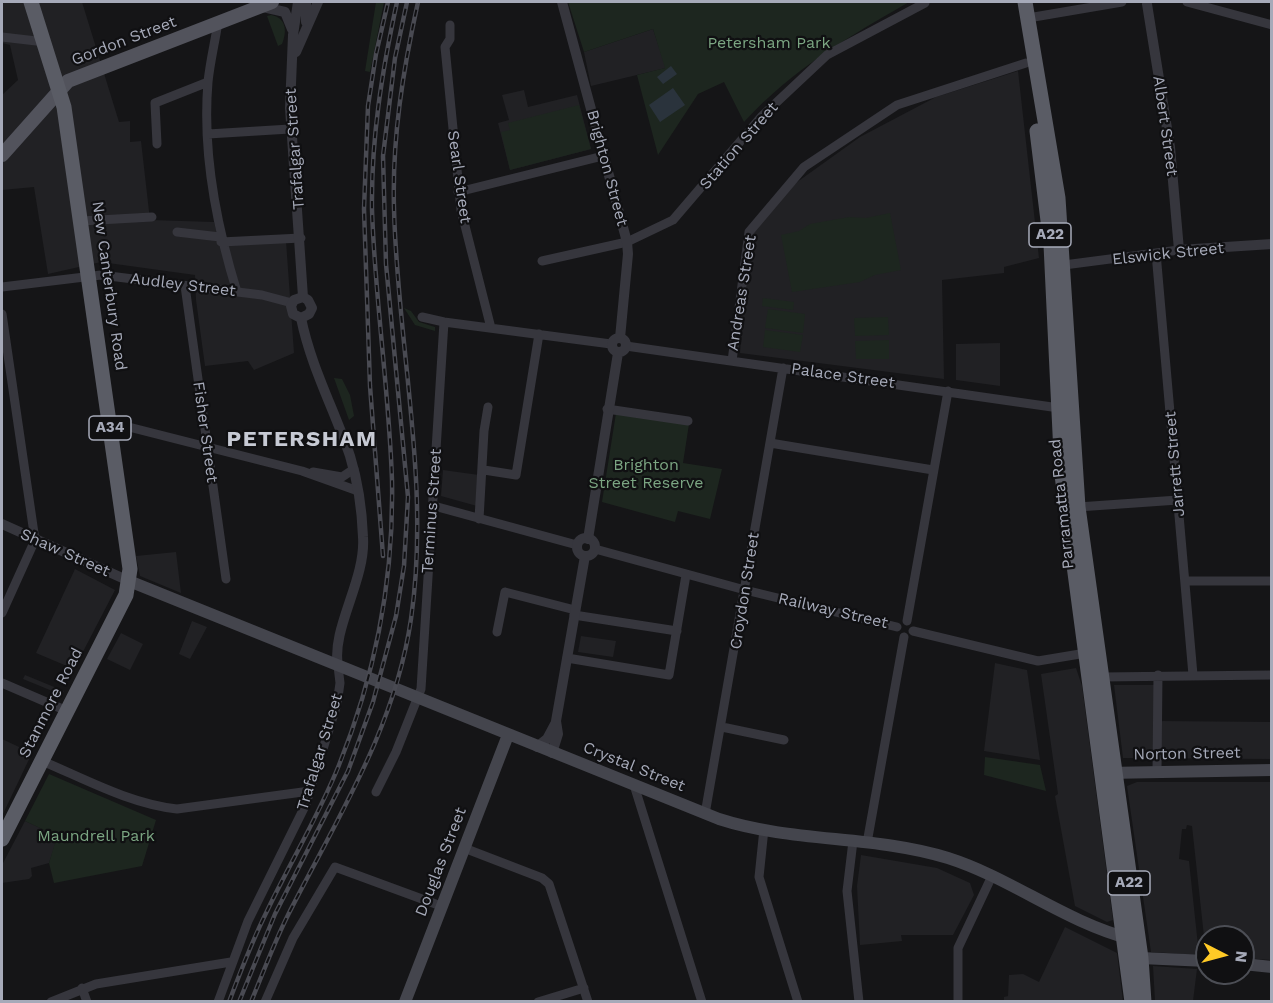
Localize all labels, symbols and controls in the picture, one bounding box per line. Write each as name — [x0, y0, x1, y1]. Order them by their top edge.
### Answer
street label: Gordon Street — [69, 12, 179, 70]
park label: Petersham Park — [707, 33, 831, 53]
street label: Albert Street — [1148, 75, 1182, 177]
street label: Trafalgar Street — [281, 88, 309, 210]
street label: Station Street — [696, 98, 782, 194]
street label: Brighton Street — [582, 108, 632, 228]
street label: Searl Street — [443, 129, 475, 225]
street label: New Canterbury Road — [88, 200, 130, 372]
road number: A22 — [1029, 223, 1071, 247]
street label: Andreas Street — [723, 234, 761, 352]
street label: Elswick Street — [1111, 239, 1225, 269]
street label: Audley Street — [129, 269, 237, 301]
street label: Palace Street — [790, 359, 896, 393]
street label: Fisher Street — [188, 380, 222, 484]
street label: Jarrett Street — [1161, 411, 1189, 517]
road number: A34 — [89, 416, 131, 440]
district label: PETERSHAM — [227, 427, 377, 453]
street label: Parramatta Road — [1046, 438, 1078, 570]
street label: Terminus Street — [418, 448, 446, 574]
park label: Brighton Street Reserve — [589, 455, 703, 493]
street label: Shaw Street — [17, 525, 113, 581]
street label: Croydon Street — [726, 531, 764, 651]
street label: Railway Street — [776, 589, 890, 633]
street label: Stanmore Road — [15, 645, 87, 761]
street label: Trafalgar Street — [293, 691, 347, 813]
street label: Crystal Street — [580, 738, 688, 796]
street label: Norton Street — [1133, 743, 1241, 765]
street label: Douglas Street — [411, 805, 471, 919]
park label: Maundrell Park — [37, 826, 155, 846]
road number: A22 — [1108, 871, 1150, 895]
north arrow — [1195, 925, 1255, 985]
text: N — [1231, 950, 1251, 964]

